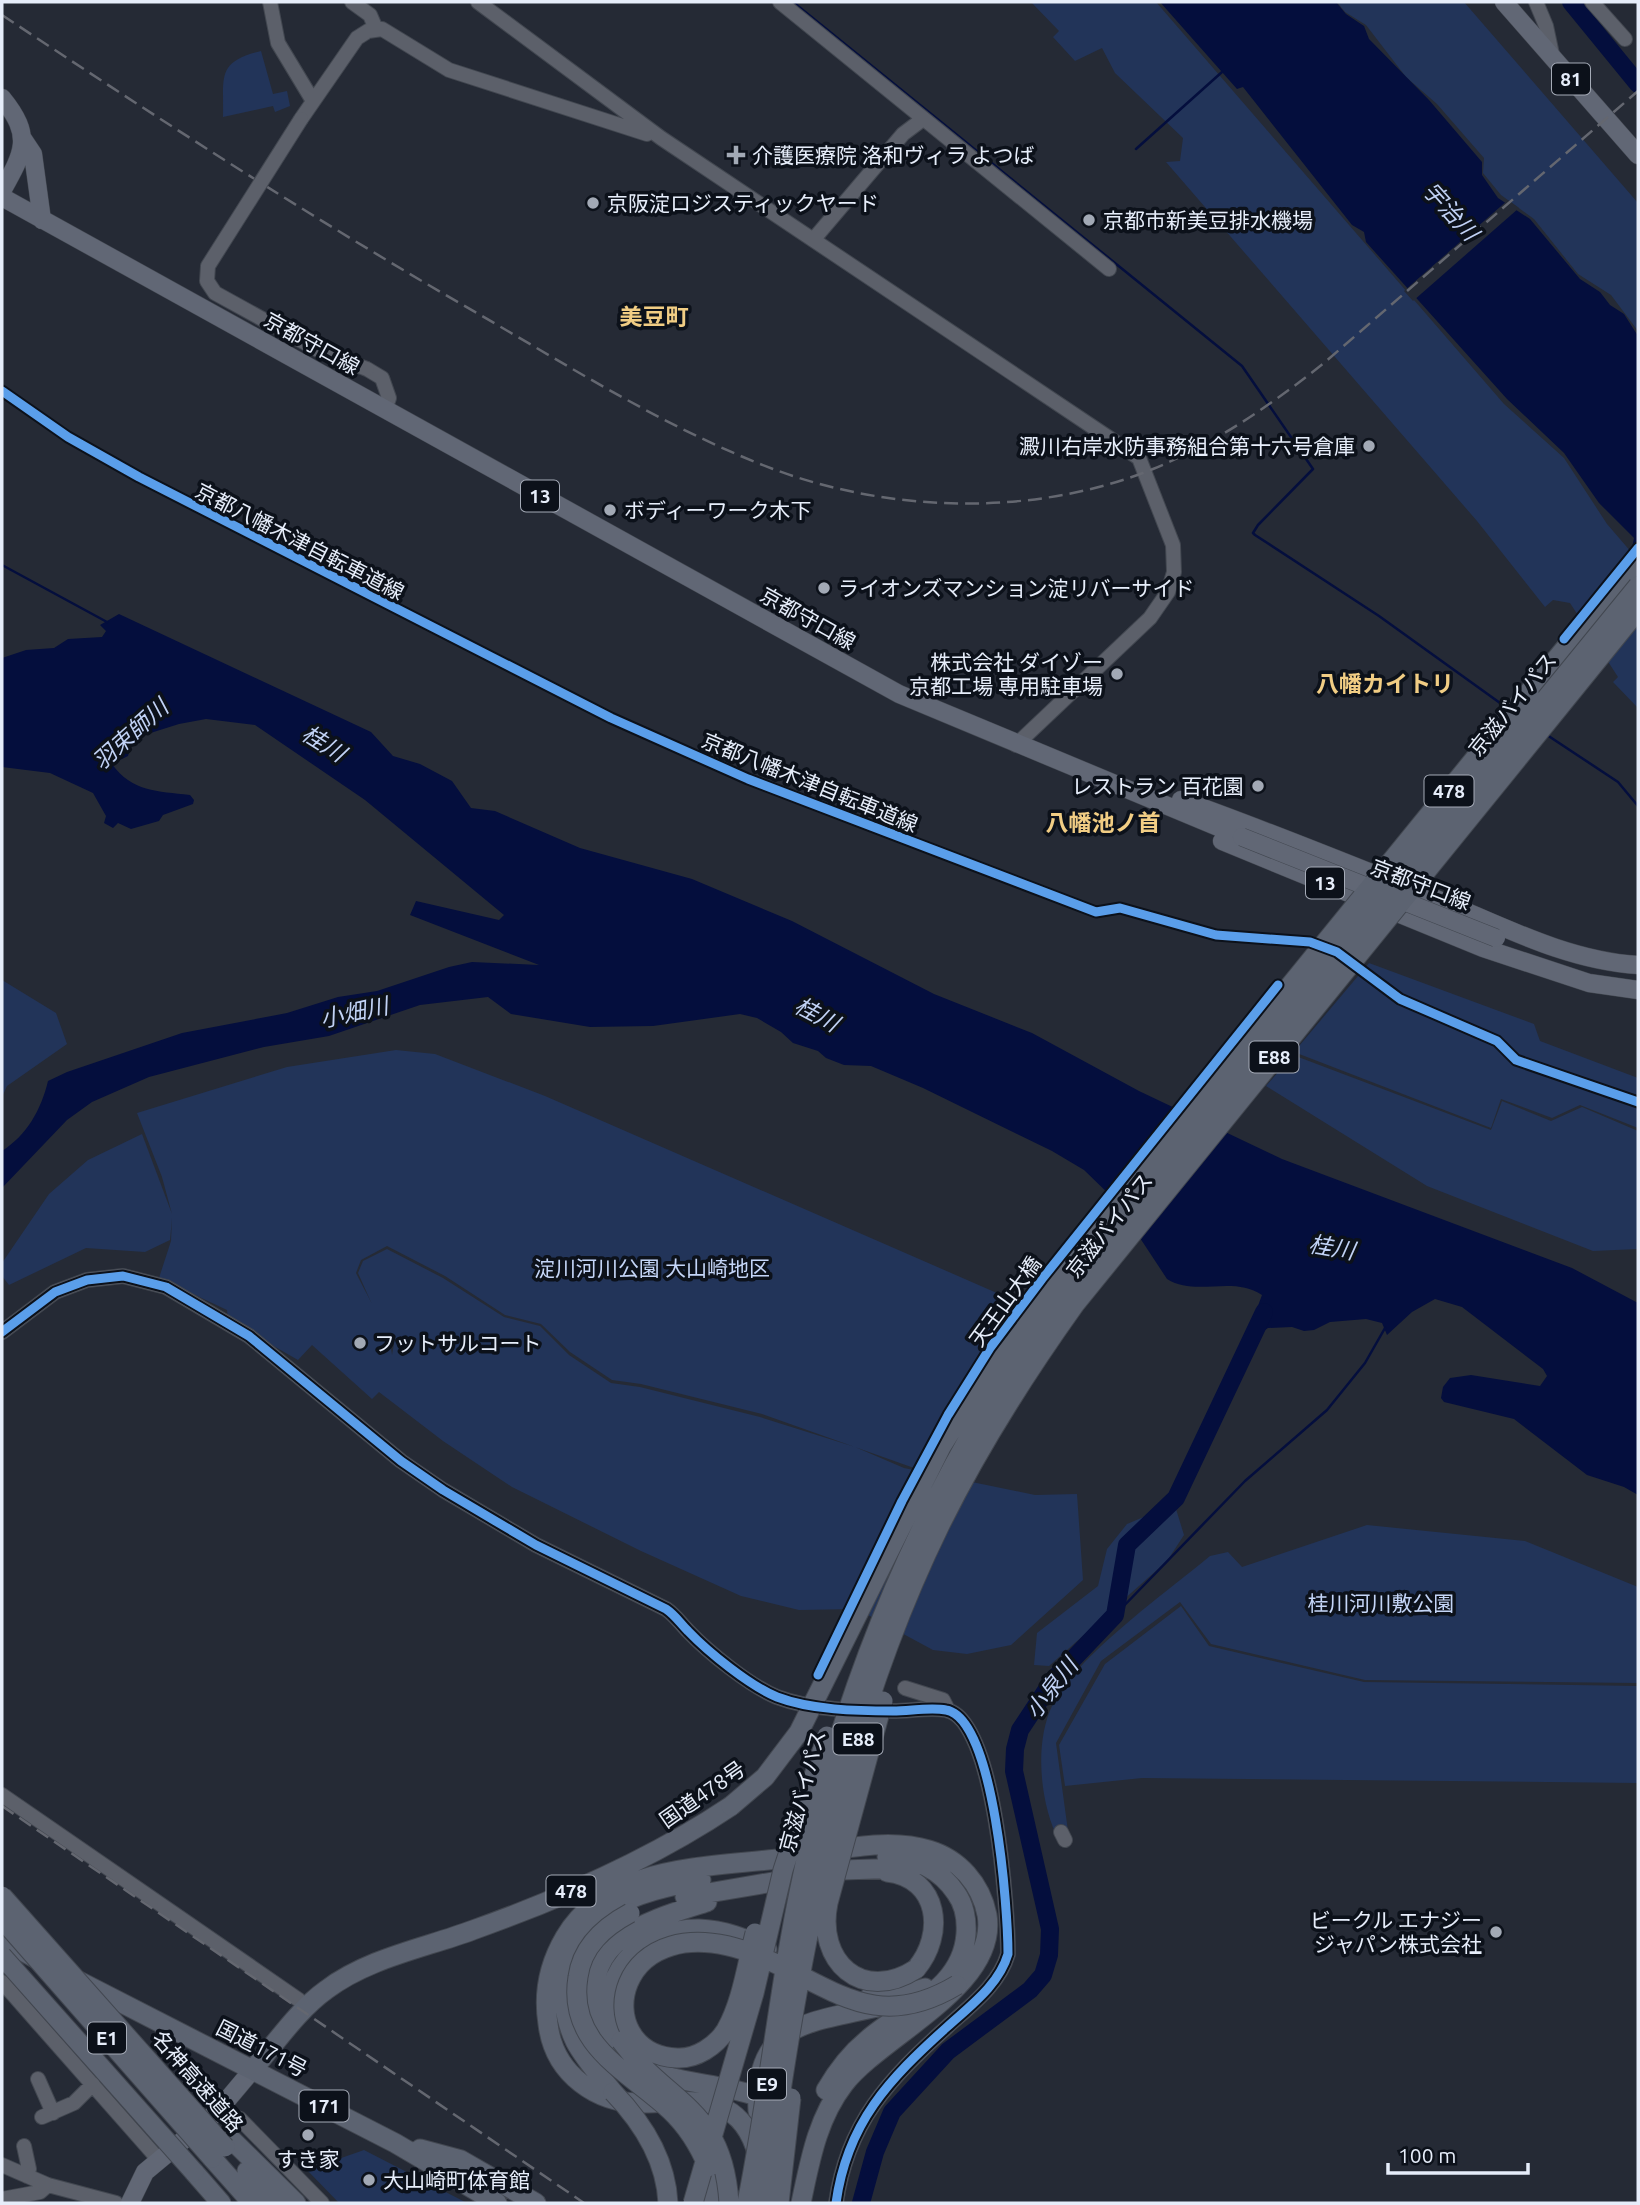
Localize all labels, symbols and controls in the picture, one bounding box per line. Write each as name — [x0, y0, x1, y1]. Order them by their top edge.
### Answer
road number: 81 — [1552, 64, 1590, 94]
place label: 介護医療院 洛和ヴィラ よつば — [752, 143, 1035, 167]
marker: 介護医療院 洛和ヴィラ よつば — [726, 145, 746, 165]
water label: 宇治川 — [1419, 177, 1485, 247]
place label: 京阪淀ロジスティックヤード — [607, 191, 879, 215]
marker: 京阪淀ロジスティックヤード — [585, 195, 601, 211]
place label: 京都市新美豆排水機場 — [1103, 208, 1313, 232]
marker: 京都市新美豆排水機場 — [1081, 212, 1097, 228]
district label: 美豆町 — [620, 304, 689, 329]
street label: 京都守口線 — [260, 307, 364, 379]
place label: 澱川右岸水防事務組合第十六号倉庫 — [1019, 434, 1355, 458]
marker: 澱川右岸水防事務組合第十六号倉庫 — [1361, 438, 1377, 454]
street label: 京都八幡木津自転車道線 — [192, 478, 408, 604]
road number: 13 — [521, 481, 559, 512]
place label: ボディーワーク木下 — [624, 498, 812, 522]
marker: ボディーワーク木下 — [602, 502, 618, 518]
place label: ライオンズマンション淀リバーサイド — [838, 576, 1194, 600]
marker: ライオンズマンション淀リバーサイド — [816, 580, 832, 596]
street label: 京都守口線 — [756, 582, 860, 654]
street label: 京滋バイパス — [1463, 648, 1561, 760]
place label: 株式会社 ダイゾー 京都工場 専用駐車場 — [909, 650, 1103, 698]
marker: 株式会社 ダイゾー 京都工場 専用駐車場 — [1109, 666, 1125, 682]
district label: 八幡カイトリ — [1316, 671, 1454, 696]
water label: 羽束師川 — [87, 692, 175, 774]
water label: 桂川 — [298, 720, 353, 767]
street label: 京都八幡木津自転車道線 — [698, 728, 922, 836]
place label: レストラン 百花園 — [1071, 774, 1244, 798]
road number: 478 — [1424, 776, 1474, 806]
marker: レストラン 百花園 — [1250, 778, 1266, 794]
district label: 八幡池ノ首 — [1046, 810, 1161, 835]
street label: 京都守口線 — [1368, 854, 1474, 914]
road number: 13 — [1306, 868, 1344, 898]
water label: 小畑川 — [318, 992, 393, 1031]
water label: 桂川 — [791, 992, 846, 1037]
road number: E88 — [1250, 1042, 1298, 1072]
street label: 京滋バイパス — [1061, 1168, 1157, 1282]
water label: 桂川 — [1307, 1231, 1360, 1264]
street label: 天王山大橋 — [964, 1251, 1046, 1351]
park label: 淀川河川公園 大山崎地区 — [534, 1256, 770, 1280]
place label: フットサルコート — [374, 1331, 542, 1355]
marker: フットサルコート — [352, 1335, 368, 1351]
park label: 桂川河川敷公園 — [1308, 1591, 1455, 1615]
water label: 小泉川 — [1020, 1651, 1084, 1723]
road number: E88 — [834, 1723, 882, 1754]
street label: 京滋バイパス — [774, 1727, 830, 1855]
street label: 国道478号 — [655, 1756, 749, 1832]
road number: 478 — [546, 1876, 596, 1907]
place label: ビークル エナジー ジャパン株式会社 — [1310, 1908, 1482, 1956]
marker: ビークル エナジー ジャパン株式会社 — [1488, 1924, 1504, 1940]
street label: 国道171号 — [213, 2015, 311, 2081]
road number: E1 — [88, 2022, 126, 2054]
street label: 名神高速道路 — [148, 2026, 248, 2136]
road number: E9 — [748, 2068, 786, 2100]
road number: 171 — [300, 2090, 348, 2122]
marker: すき家 — [300, 2127, 316, 2143]
scale bar — [1388, 2132, 1528, 2176]
text: 100 m — [1398, 2143, 1456, 2167]
place label: すき家 — [277, 2147, 340, 2171]
place label: 大山崎町体育館 — [383, 2168, 530, 2192]
marker: 大山崎町体育館 — [361, 2172, 377, 2188]

